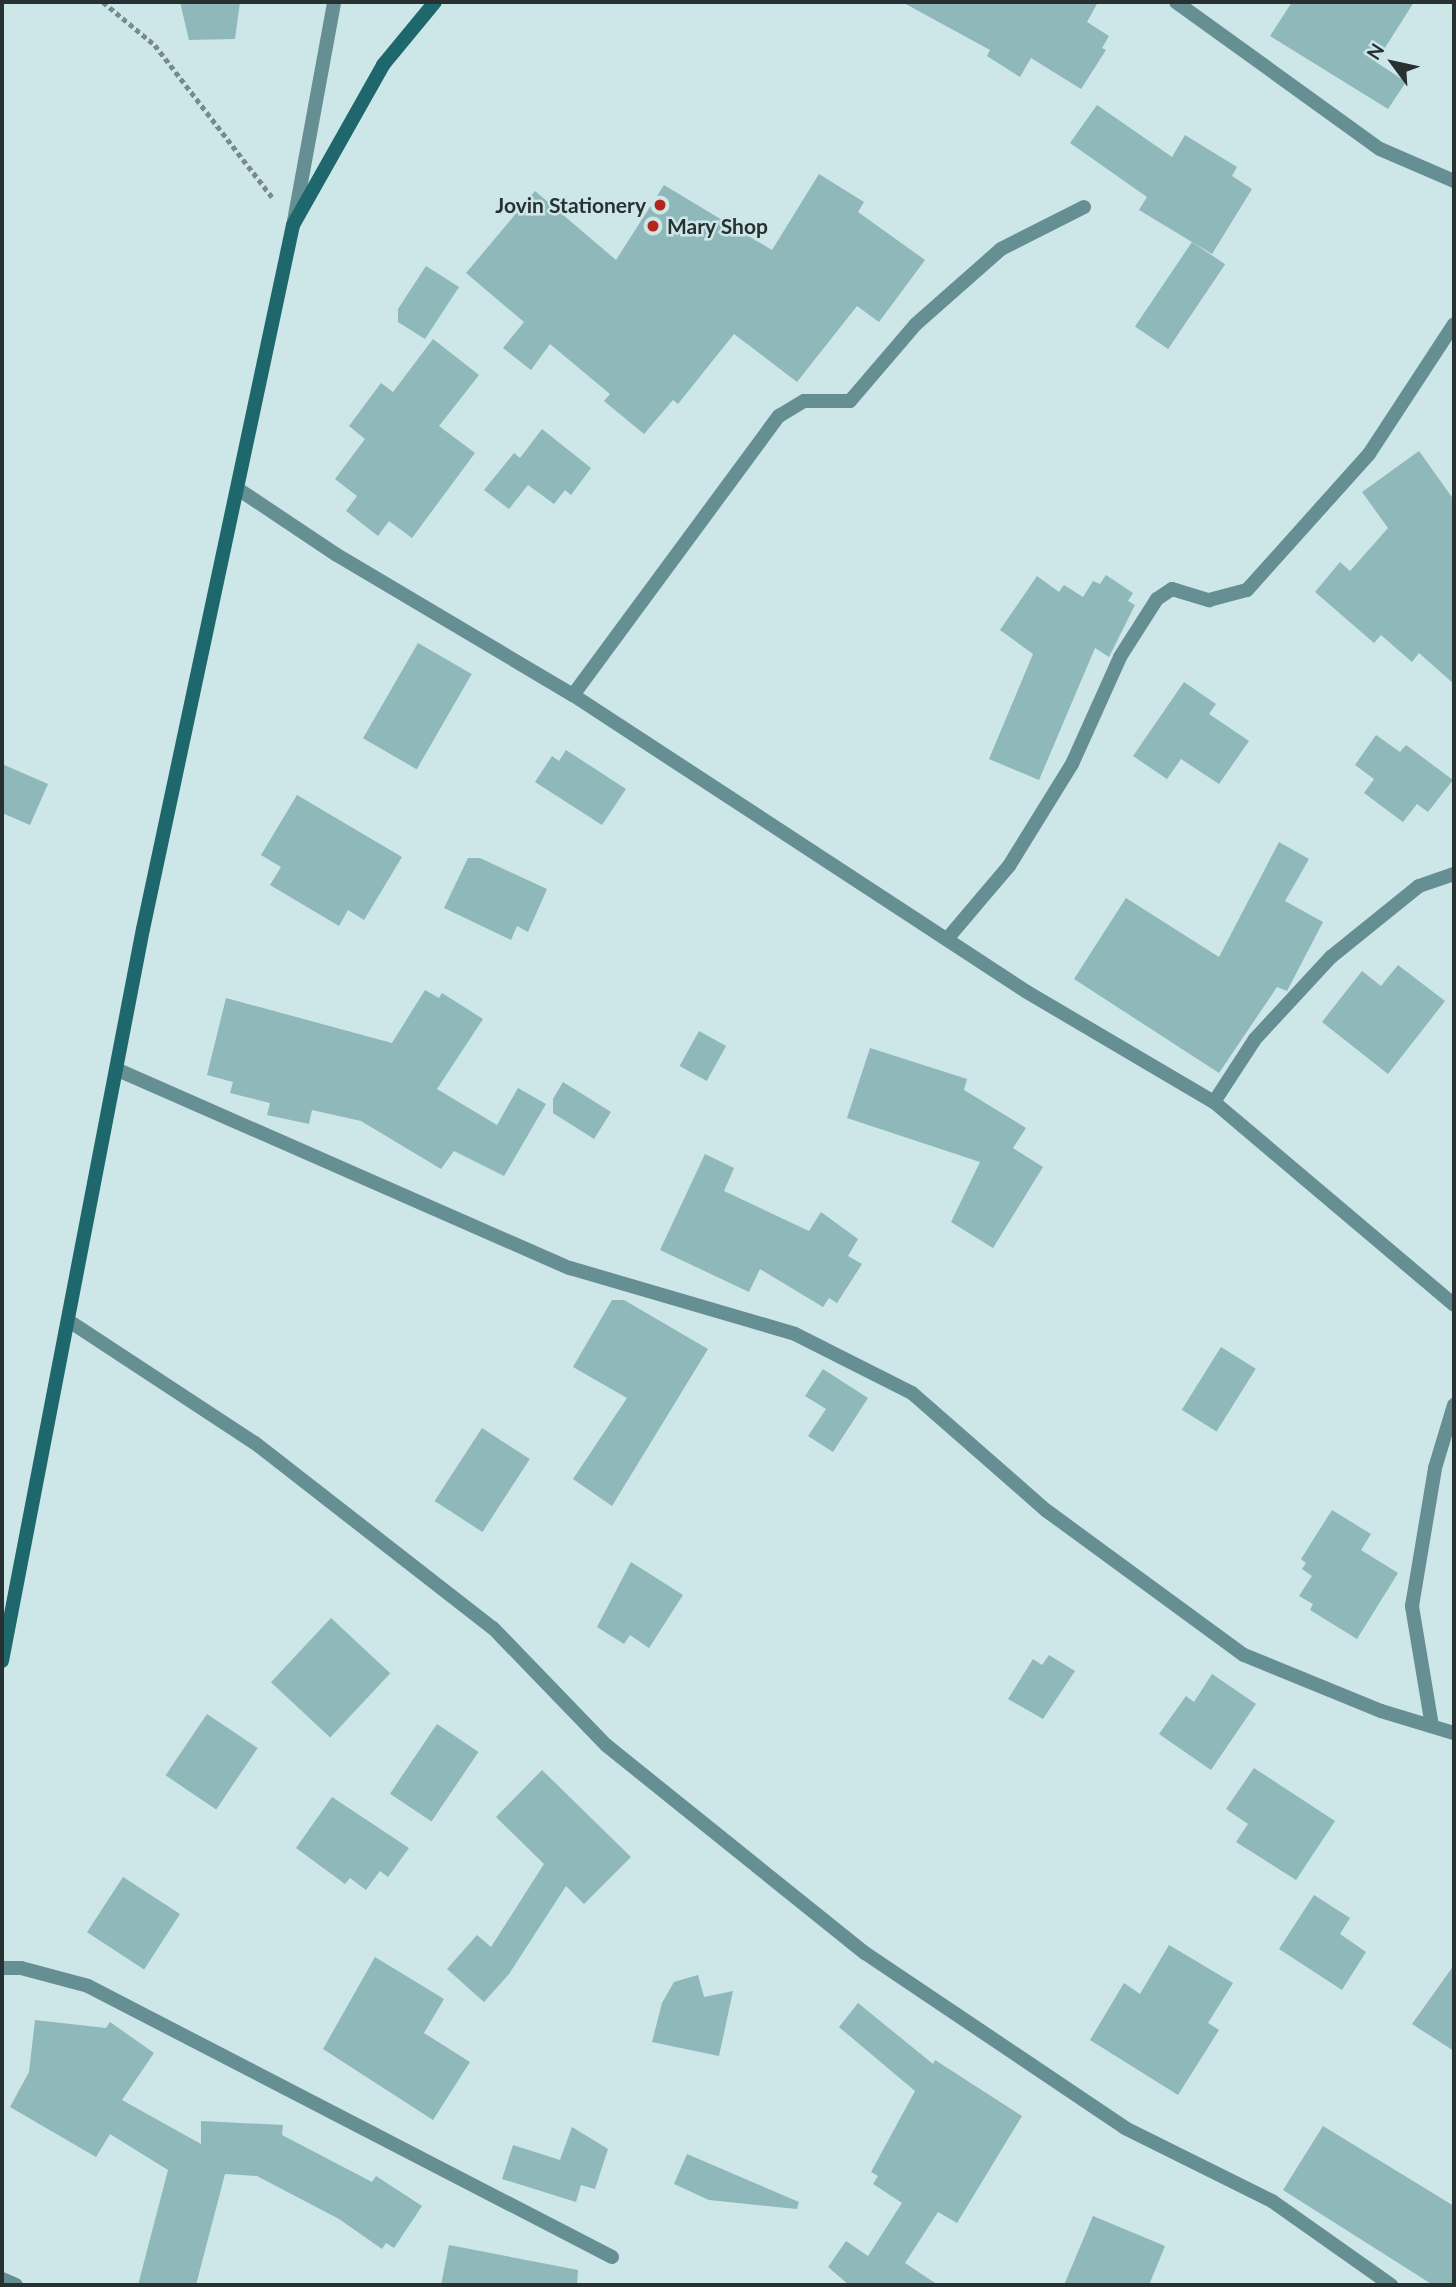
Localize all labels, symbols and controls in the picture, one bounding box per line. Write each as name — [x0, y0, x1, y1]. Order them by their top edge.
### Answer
north arrow — [1358, 28, 1428, 98]
text: N — [1361, 39, 1389, 64]
place label: Jovin Stationery — [495, 192, 646, 218]
marker: Jovin Stationery — [652, 197, 668, 213]
place label: Mary Shop — [667, 213, 768, 239]
marker: Mary Shop — [645, 218, 661, 234]

